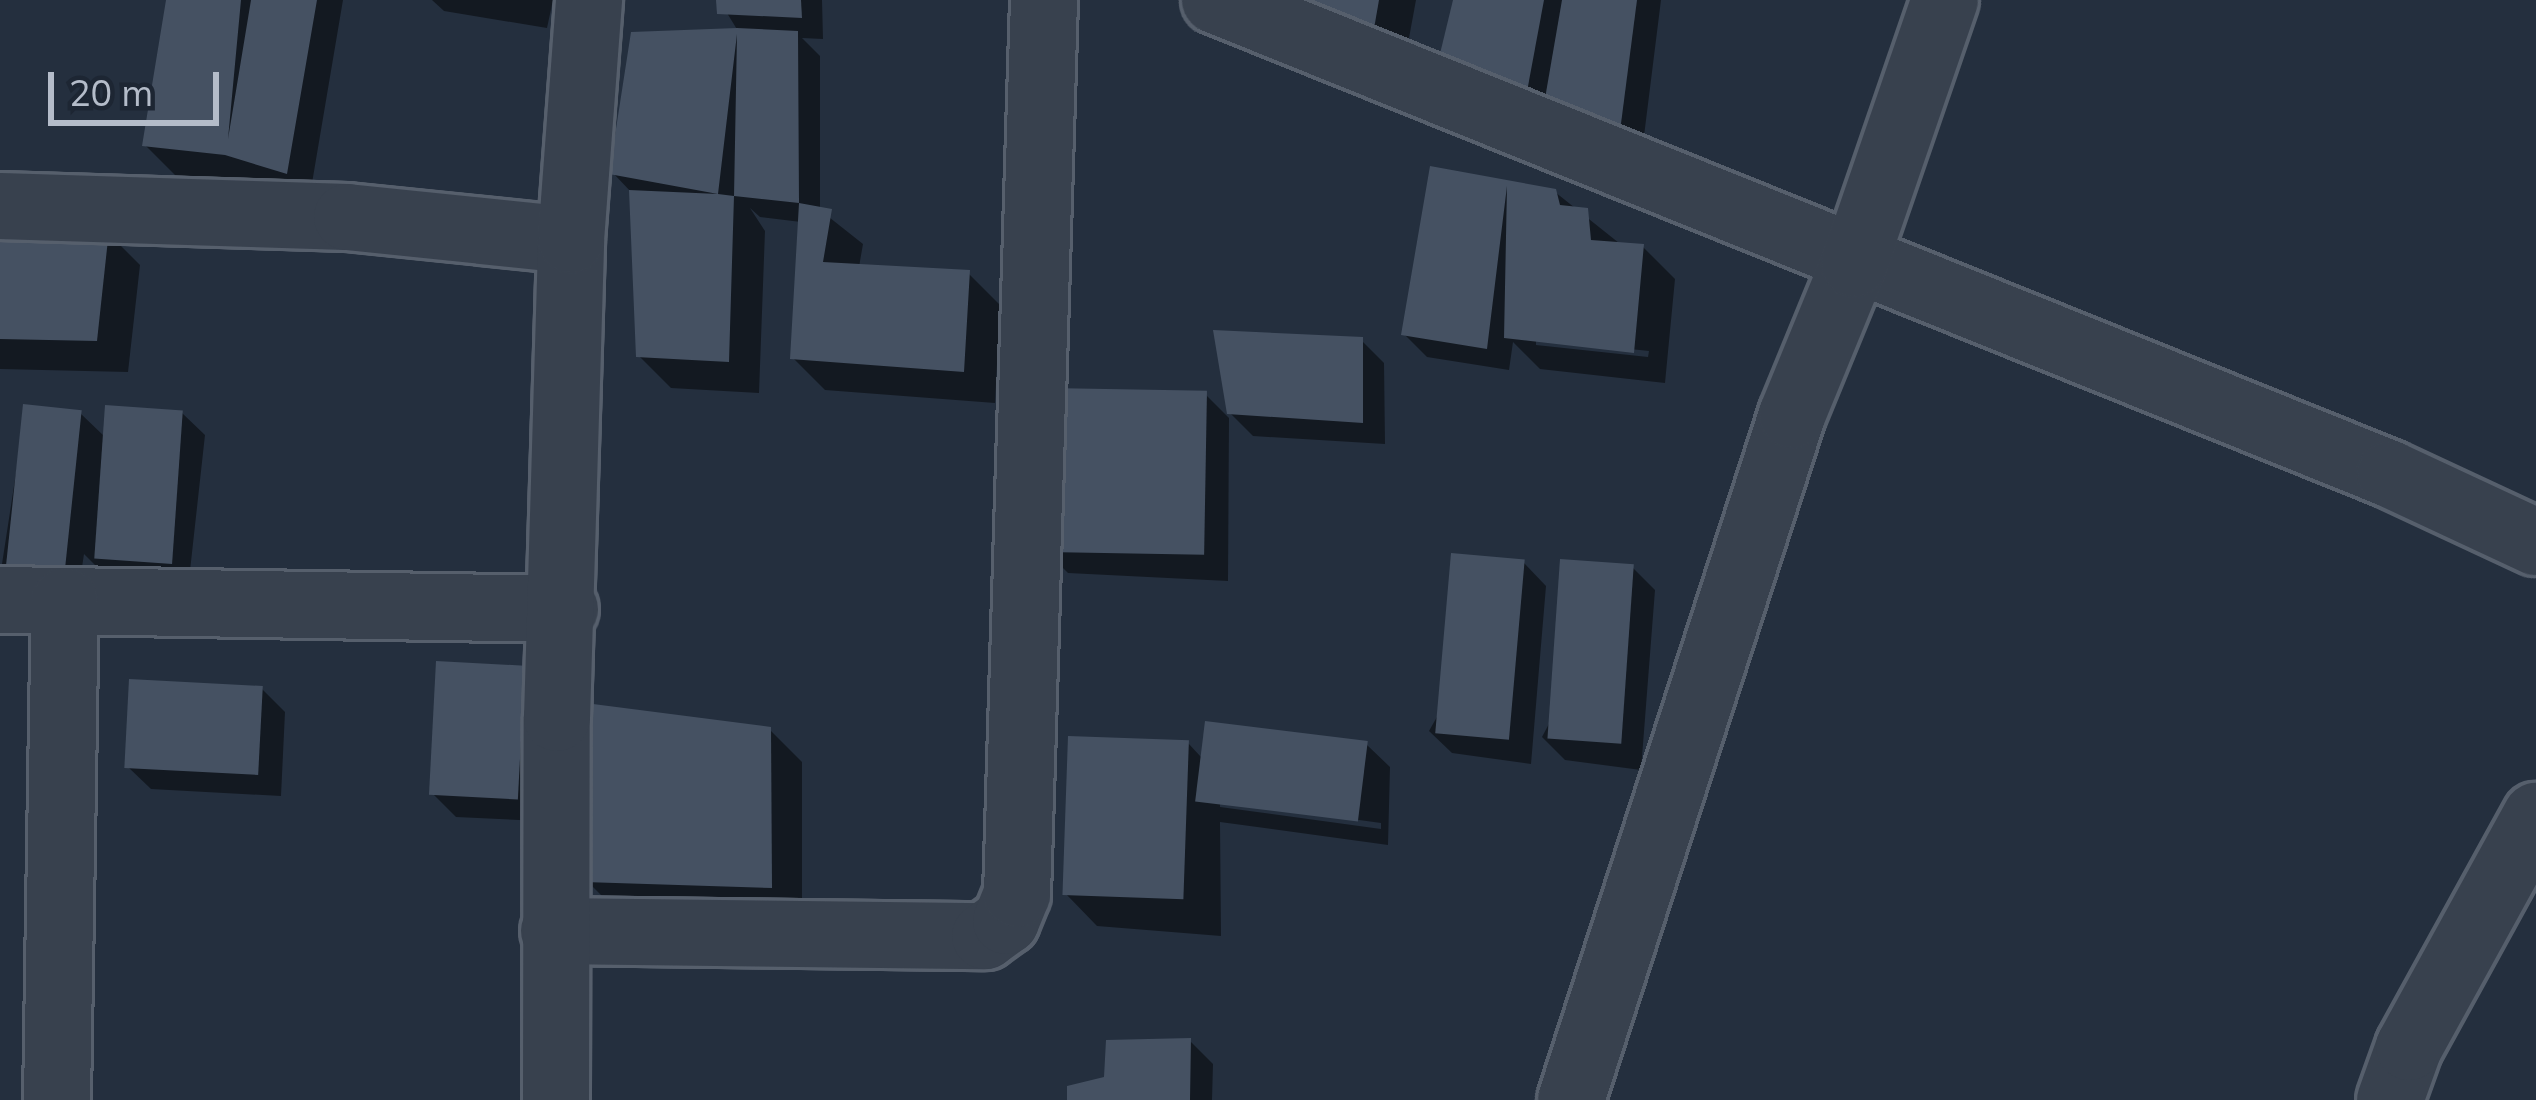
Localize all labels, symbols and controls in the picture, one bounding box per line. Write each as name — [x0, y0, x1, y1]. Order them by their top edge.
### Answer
scale bar — [54, 48, 225, 122]
text: 20 m — [69, 70, 153, 115]

